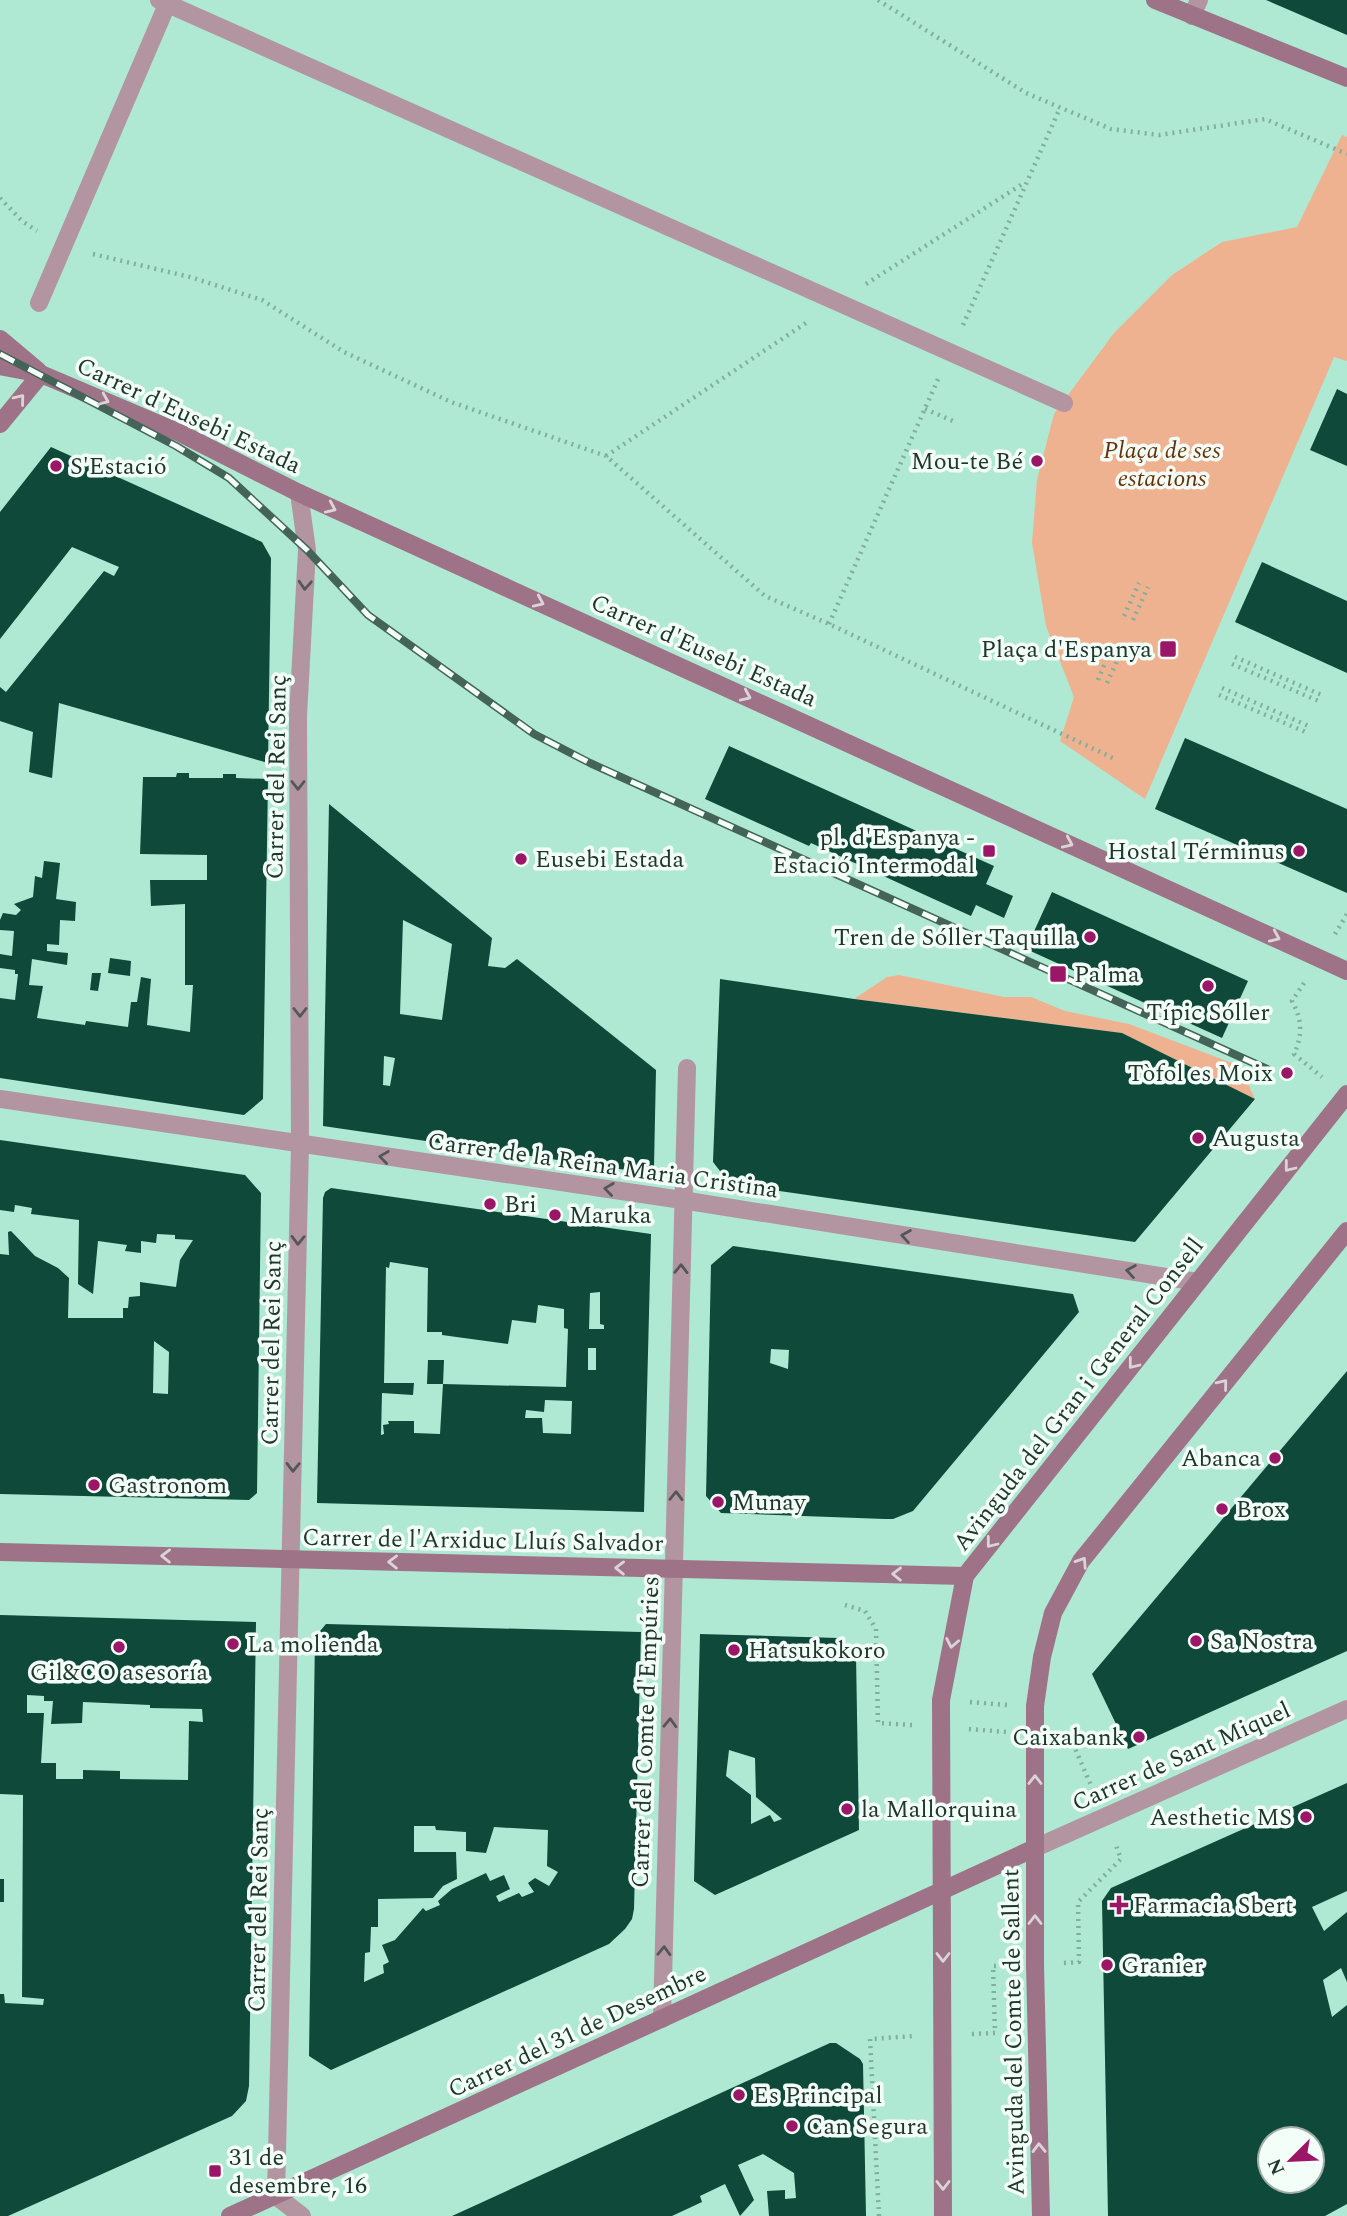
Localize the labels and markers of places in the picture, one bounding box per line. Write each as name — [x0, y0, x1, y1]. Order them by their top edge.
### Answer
place label: Mou-te Bé — [911, 444, 1023, 480]
place label: S'Estació — [70, 449, 167, 485]
marker: Mou-te Bé — [1029, 453, 1045, 469]
marker: S'Estació — [48, 458, 64, 474]
place label: Plaça d'Espanya — [981, 632, 1152, 668]
marker: Plaça d'Espanya — [1158, 639, 1178, 659]
place label: pl. d'Espanya - Estació Intermodal — [772, 820, 975, 884]
place label: Hostal Términus — [1107, 834, 1285, 870]
place label: Eusebi Estada — [535, 842, 684, 878]
marker: pl. d'Espanya - Estació Intermodal — [981, 843, 997, 859]
marker: Hostal Términus — [1291, 843, 1307, 859]
marker: Eusebi Estada — [513, 851, 529, 867]
place label: Tren de Sóller Taquilla — [834, 920, 1076, 956]
marker: Tren de Sóller Taquilla — [1082, 929, 1098, 945]
place label: Palma — [1074, 957, 1140, 993]
marker: Palma — [1048, 964, 1068, 984]
marker: Típic Sóller — [1200, 978, 1216, 994]
place label: Típic Sóller — [1146, 995, 1270, 1031]
place label: Tòfol es Moix — [1127, 1056, 1273, 1092]
marker: Tòfol es Moix — [1279, 1065, 1295, 1081]
place label: Augusta — [1212, 1121, 1300, 1157]
marker: Augusta — [1190, 1130, 1206, 1146]
place label: Bri — [504, 1187, 537, 1223]
marker: Bri — [482, 1196, 498, 1212]
place label: Maruka — [569, 1198, 652, 1234]
marker: Maruka — [547, 1207, 563, 1223]
place label: Abanca — [1181, 1441, 1261, 1477]
marker: Abanca — [1267, 1450, 1283, 1466]
place label: Gastronom — [108, 1468, 227, 1504]
marker: Gastronom — [86, 1477, 102, 1493]
place label: Munay — [732, 1485, 807, 1521]
place label: Brox — [1236, 1492, 1286, 1528]
marker: Munay — [710, 1494, 726, 1510]
marker: Brox — [1214, 1501, 1230, 1517]
place label: Sa Nostra — [1210, 1624, 1314, 1660]
place label: La molienda — [247, 1627, 379, 1663]
place label: Hatsukokoro — [748, 1633, 886, 1669]
marker: Sa Nostra — [1188, 1633, 1204, 1649]
marker: La molienda — [225, 1636, 241, 1652]
marker: Gil&CO asesoría — [111, 1639, 127, 1655]
marker: Hatsukokoro — [726, 1642, 742, 1658]
place label: Gil&CO asesoría — [30, 1655, 208, 1691]
place label: Caixabank — [1012, 1720, 1125, 1756]
marker: Caixabank — [1131, 1729, 1147, 1745]
place label: la Mallorquina — [861, 1792, 1017, 1828]
place label: Aesthetic MS — [1149, 1800, 1292, 1836]
marker: la Mallorquina — [839, 1801, 855, 1817]
marker: Aesthetic MS — [1298, 1809, 1314, 1825]
place label: Farmacia Sbert — [1133, 1888, 1293, 1924]
marker: Farmacia Sbert — [1111, 1897, 1127, 1913]
place label: Granier — [1121, 1948, 1203, 1984]
marker: Granier — [1099, 1957, 1115, 1973]
place label: Es Principal — [753, 2078, 883, 2114]
marker: Es Principal — [731, 2087, 747, 2103]
place label: Can Segura — [806, 2109, 928, 2145]
marker: Can Segura — [784, 2118, 800, 2134]
place label: 31 de desembre, 16 — [229, 2140, 367, 2204]
marker: 31 de desembre, 16 — [207, 2163, 223, 2179]

